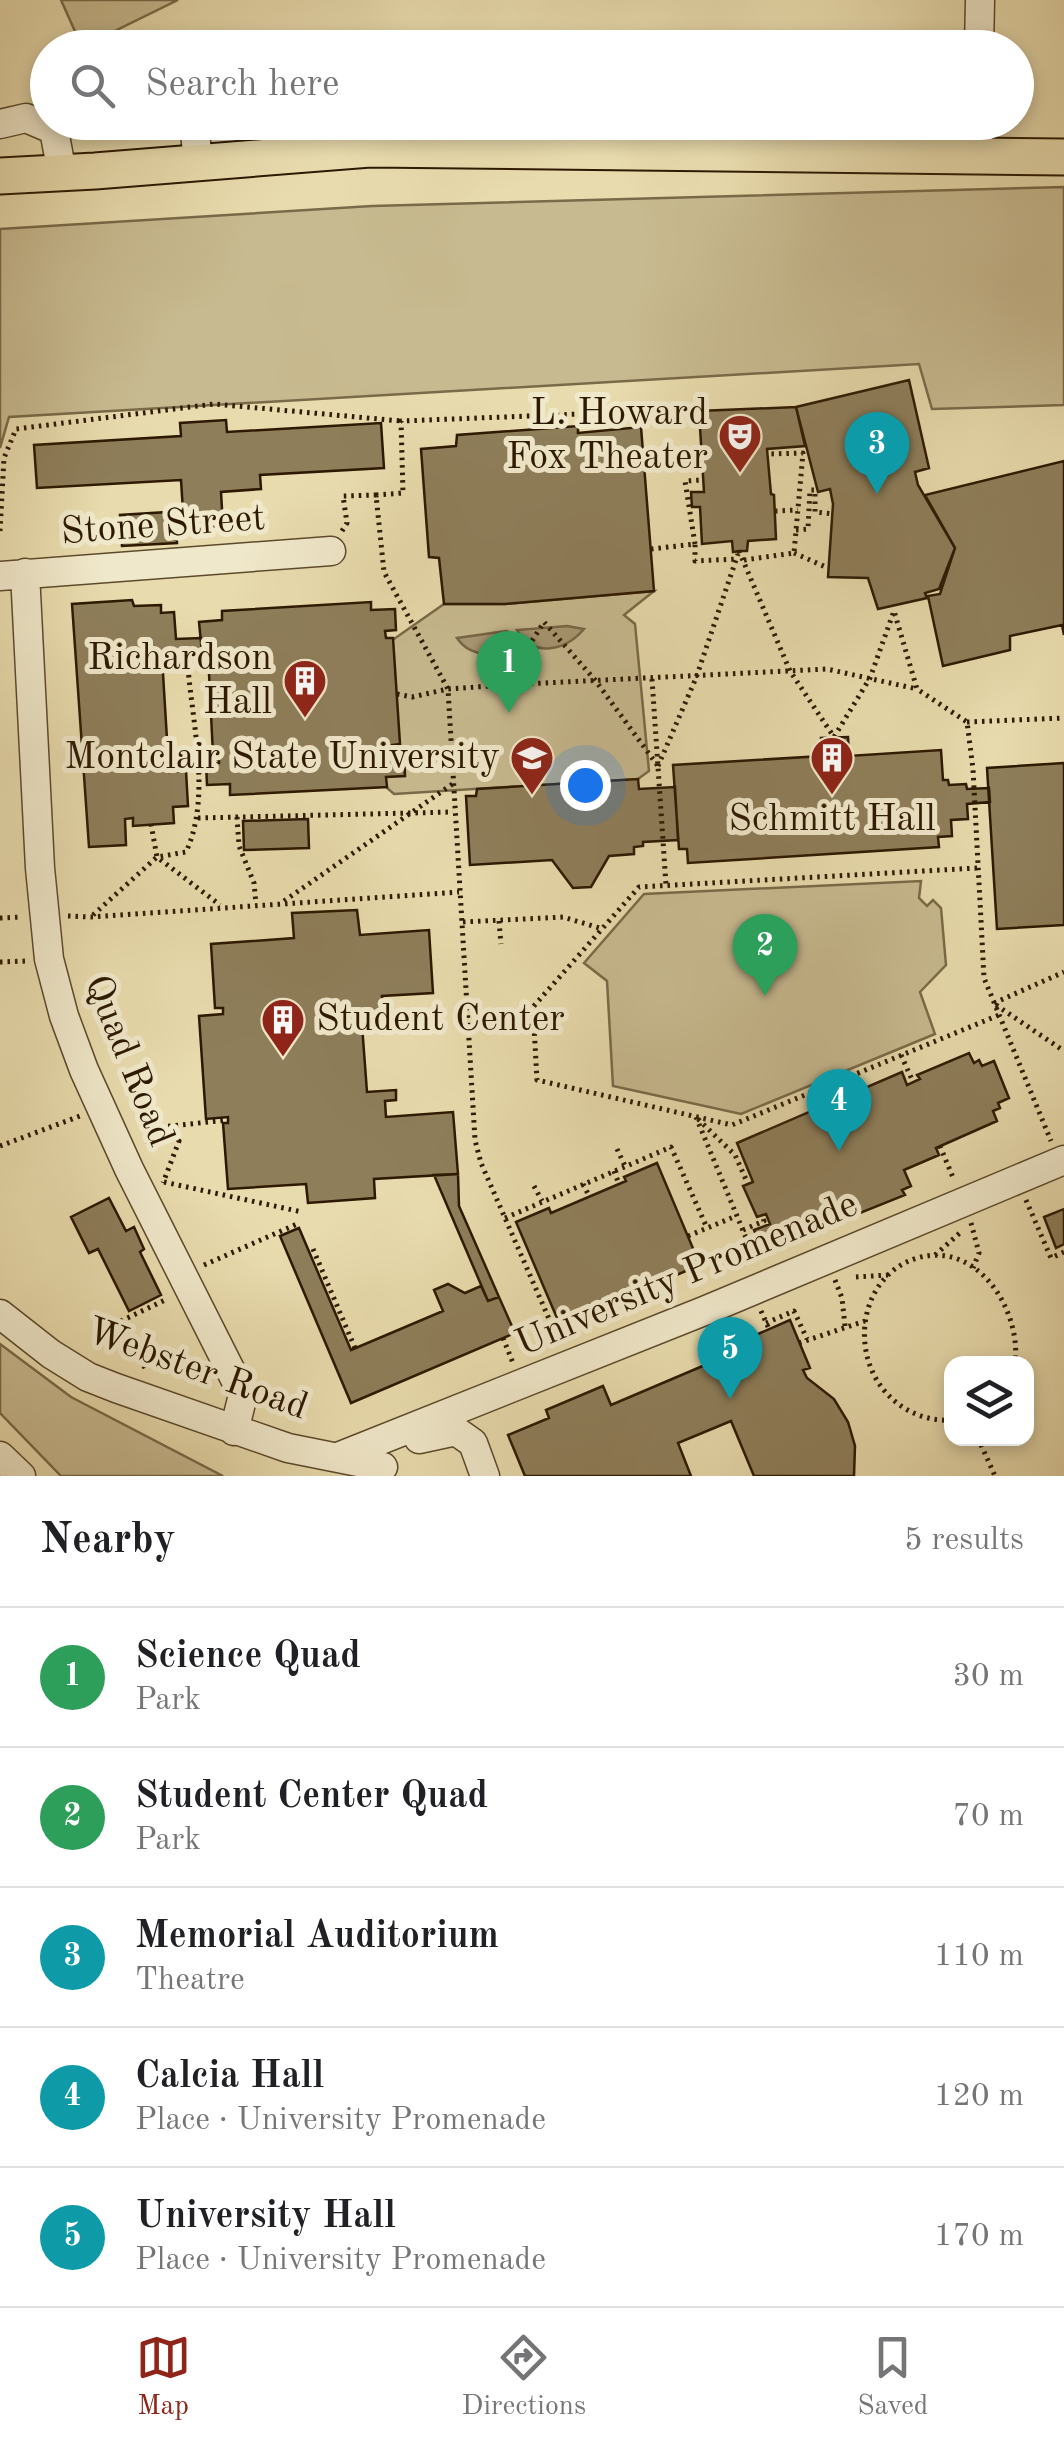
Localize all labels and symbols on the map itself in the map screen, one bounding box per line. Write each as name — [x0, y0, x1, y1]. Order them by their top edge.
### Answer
place label: L. Howard Fox Theater — [506, 395, 708, 477]
pin: 3 — [844, 412, 910, 494]
theatre icon: L. Howard Fox Theater — [717, 413, 763, 474]
street label: Stone Street — [59, 500, 267, 552]
pin: 1 — [476, 630, 542, 713]
place label: Richardson Hall — [87, 640, 272, 722]
building icon: Richardson Hall — [282, 658, 328, 719]
school or university icon: Montclair State University — [509, 735, 555, 796]
building icon: Schmitt Hall — [809, 735, 855, 796]
place label: Montclair State University — [64, 739, 500, 777]
your location — [560, 760, 611, 811]
place label: Schmitt Hall — [728, 801, 936, 839]
pin: 2 — [732, 914, 798, 996]
street label: Quad Road — [77, 970, 179, 1152]
building icon: Student Center — [260, 997, 306, 1058]
place label: Student Center — [316, 1001, 565, 1039]
pin: 4 — [806, 1068, 872, 1151]
street label: University Promenade — [511, 1186, 863, 1364]
street label: Webster Road — [81, 1312, 313, 1428]
pin: 5 — [698, 1316, 762, 1399]

